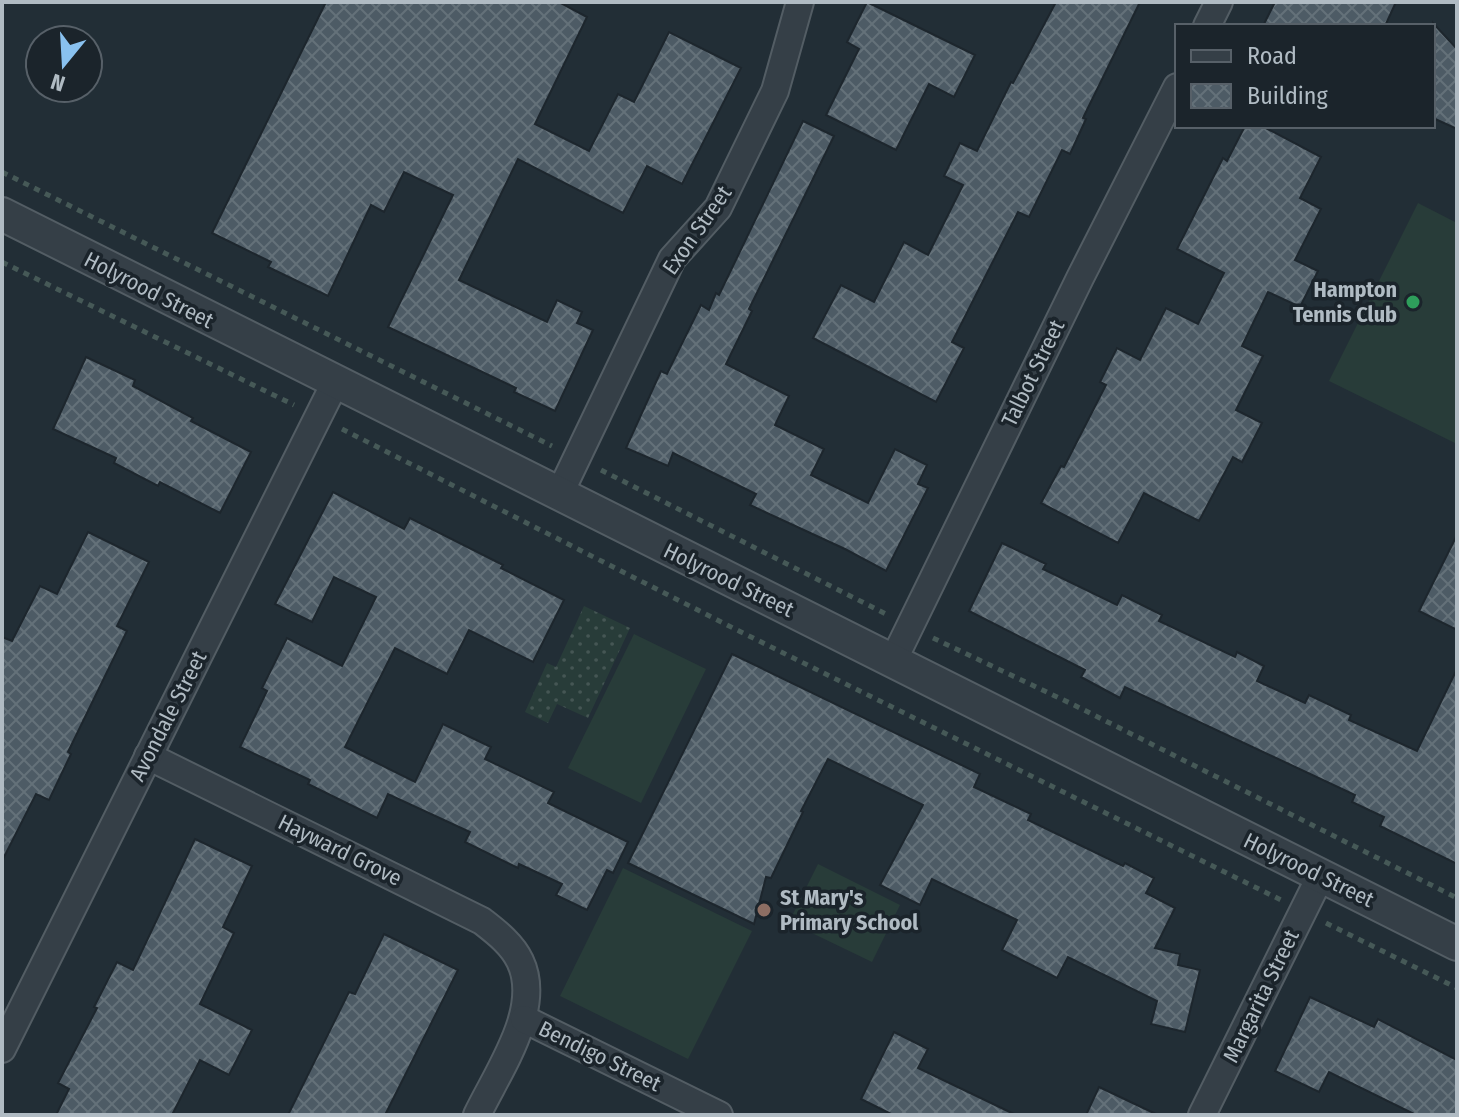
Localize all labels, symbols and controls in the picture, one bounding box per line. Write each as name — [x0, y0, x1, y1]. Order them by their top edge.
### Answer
north arrow — [24, 24, 104, 104]
legend — [1175, 24, 1435, 128]
text: Road — [1247, 42, 1297, 70]
text: N — [48, 68, 68, 97]
text: Building — [1247, 82, 1329, 110]
street label: Exon Street — [657, 180, 738, 280]
street label: Holyrood Street — [80, 246, 219, 335]
place label: Hampton Tennis Club — [1293, 276, 1397, 328]
marker: Hampton Tennis Club — [1404, 293, 1422, 311]
street label: Talbot Street — [996, 315, 1071, 431]
street label: Holyrood Street — [659, 537, 799, 624]
street label: Avondale Street — [124, 646, 213, 786]
street label: Hayward Grove — [274, 808, 406, 892]
street label: Holyrood Street — [1239, 827, 1379, 914]
place label: St Mary's Primary School — [780, 884, 919, 936]
marker: St Mary's Primary School — [755, 901, 773, 919]
street label: Margarita Street — [1217, 924, 1305, 1067]
street label: Bendigo Street — [534, 1015, 666, 1098]

